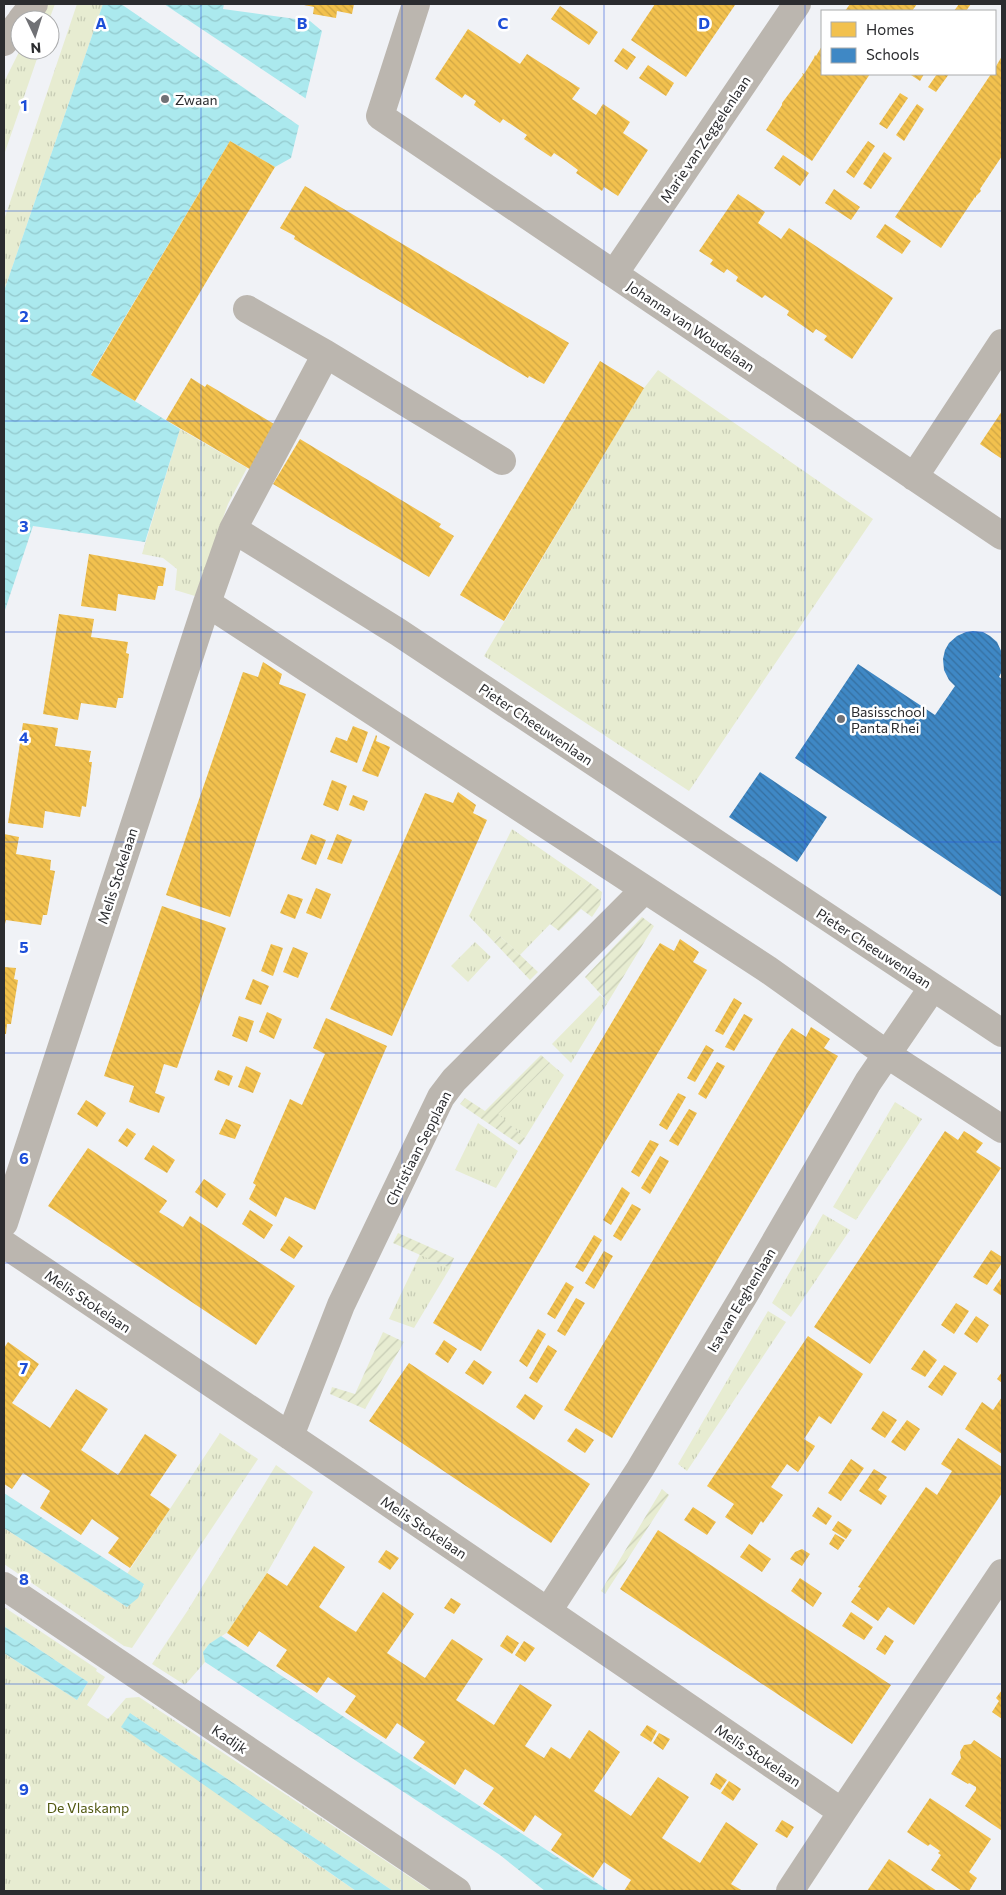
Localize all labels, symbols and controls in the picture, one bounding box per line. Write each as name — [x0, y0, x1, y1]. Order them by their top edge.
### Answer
north arrow — [10, 10, 60, 60]
legend — [821, 10, 996, 75]
text: A — [95, 13, 107, 32]
text: B — [297, 13, 308, 32]
text: C — [498, 13, 509, 32]
text: D — [698, 13, 710, 32]
text: Homes — [866, 20, 914, 38]
text: N — [30, 40, 42, 57]
text: Schools — [866, 45, 920, 63]
street label: Marie van Zeggelenlaan — [656, 72, 754, 206]
place label: Zwaan — [175, 91, 218, 108]
marker: Zwaan — [159, 93, 171, 105]
text: 1 — [20, 95, 28, 114]
street label: Johanna van Woudelaan — [624, 277, 758, 375]
text: 2 — [19, 306, 29, 325]
text: 3 — [19, 516, 29, 535]
street label: Pieter Cheeuwenlaan — [476, 680, 596, 768]
place label: Basisschool Panta Rhei — [851, 703, 925, 736]
marker: Basisschool Panta Rhei — [835, 713, 847, 725]
text: 4 — [19, 727, 29, 746]
street label: Melis Stokelaan — [93, 826, 141, 926]
street label: Pieter Cheeuwenlaan — [813, 904, 935, 992]
text: 5 — [19, 937, 29, 956]
street label: Christiaan Sepplaan — [382, 1088, 454, 1208]
text: 6 — [19, 1148, 29, 1167]
street label: Isa van Eeghenlaan — [703, 1245, 779, 1355]
street label: Melis Stokelaan — [42, 1266, 134, 1336]
text: 7 — [20, 1358, 29, 1377]
street label: Melis Stokelaan — [378, 1492, 470, 1562]
text: 8 — [19, 1569, 29, 1588]
street label: Melis Stokelaan — [712, 1720, 804, 1790]
street label: Kadijk — [209, 1721, 251, 1757]
text: 9 — [19, 1779, 29, 1798]
park label: De Vlaskamp — [47, 1799, 129, 1816]

